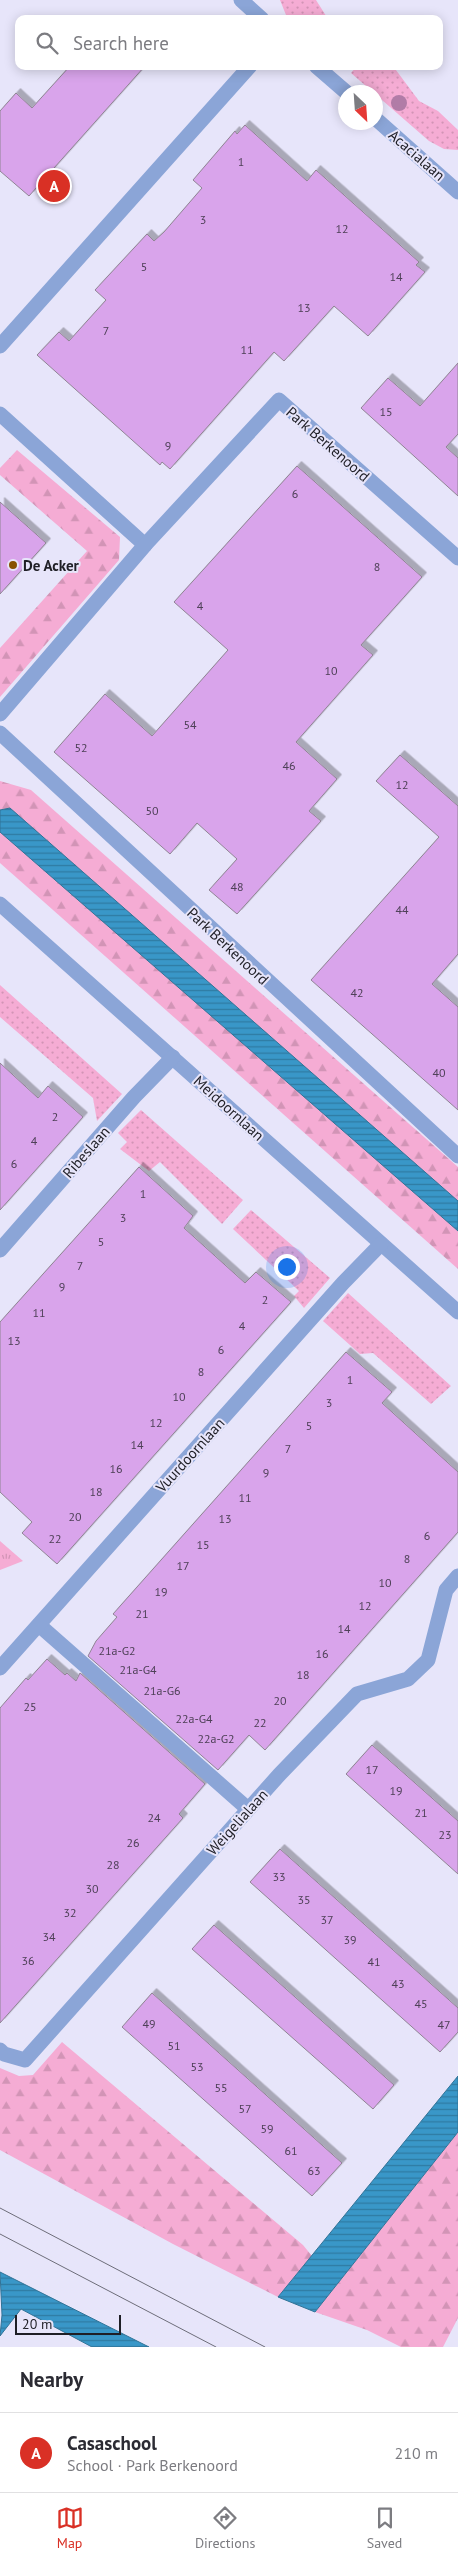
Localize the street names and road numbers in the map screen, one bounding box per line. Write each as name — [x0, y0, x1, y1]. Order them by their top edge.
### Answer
street label: Acacialaan — [385, 125, 449, 185]
street label: Park Berkenoord — [282, 402, 374, 486]
street label: Park Berkenoord — [183, 903, 273, 989]
street label: Meidoornlaan — [190, 1071, 268, 1145]
street label: Ribeslaan — [58, 1122, 114, 1182]
street label: Vuurdoornlaan — [151, 1414, 228, 1497]
street label: Weigelialaan — [202, 1785, 272, 1859]

